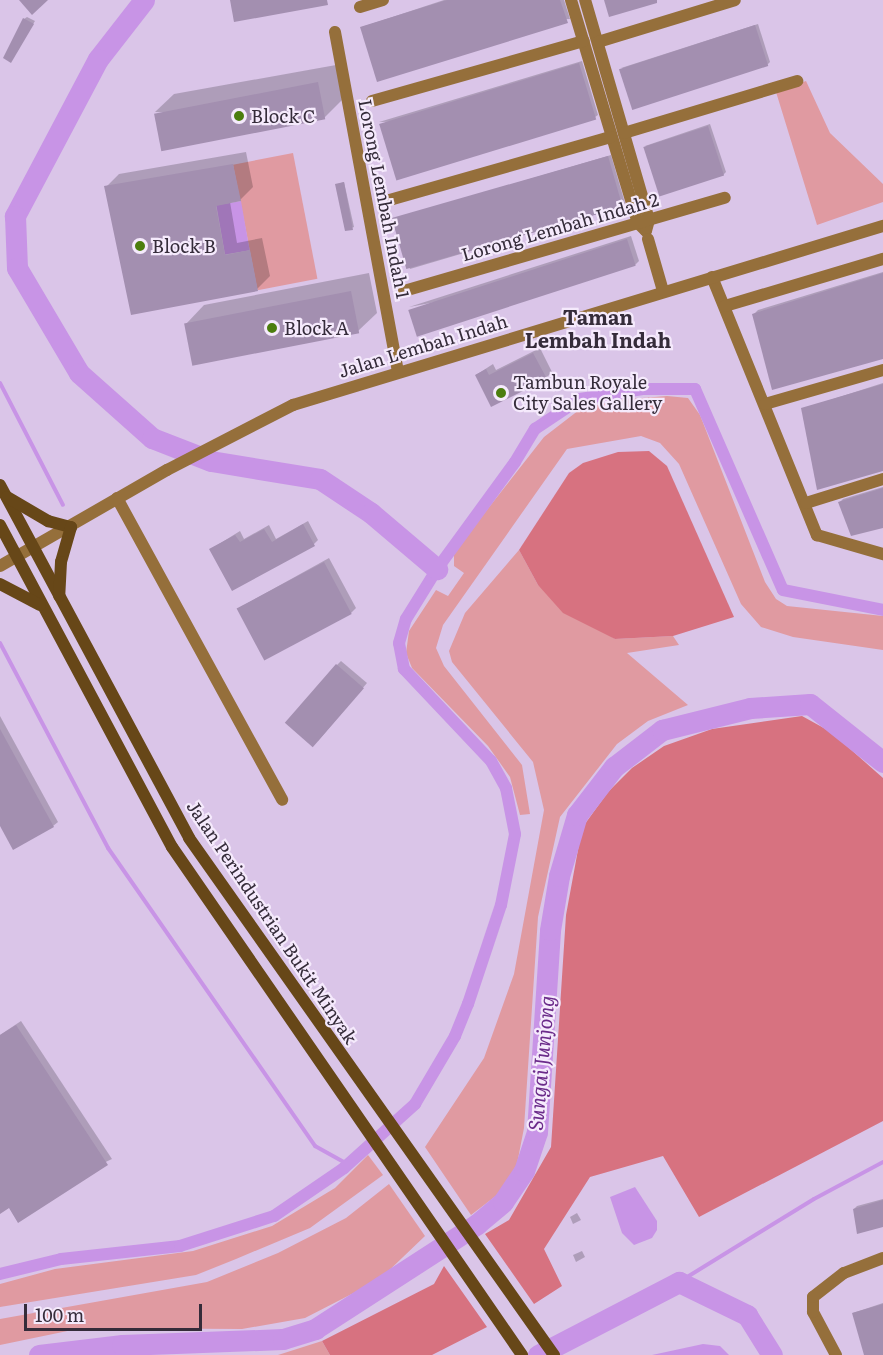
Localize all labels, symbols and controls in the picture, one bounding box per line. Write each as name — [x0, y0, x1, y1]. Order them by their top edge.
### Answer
street label: Lorong Lembah Indah 1 — [354, 98, 414, 300]
place label: Block C — [251, 105, 315, 127]
marker: Block C — [232, 109, 246, 123]
street label: Lorong Lembah Indah 2 — [459, 188, 661, 266]
place label: Block B — [152, 235, 216, 257]
marker: Block B — [133, 239, 147, 253]
district label: Taman Lembah Indah — [525, 305, 671, 352]
street label: Jalan Lembah Indah — [336, 310, 510, 382]
place label: Block A — [284, 317, 349, 339]
marker: Block A — [265, 321, 279, 335]
place label: Tambun Royale City Sales Gallery — [513, 372, 662, 415]
marker: Tambun Royale City Sales Gallery — [494, 386, 508, 400]
street label: Jalan Perindustrian Bukit Minyak — [182, 796, 362, 1048]
water label: Sungai Junjong — [522, 994, 558, 1132]
scale bar — [27, 1292, 206, 1330]
text: 100 m — [35, 1301, 84, 1328]

